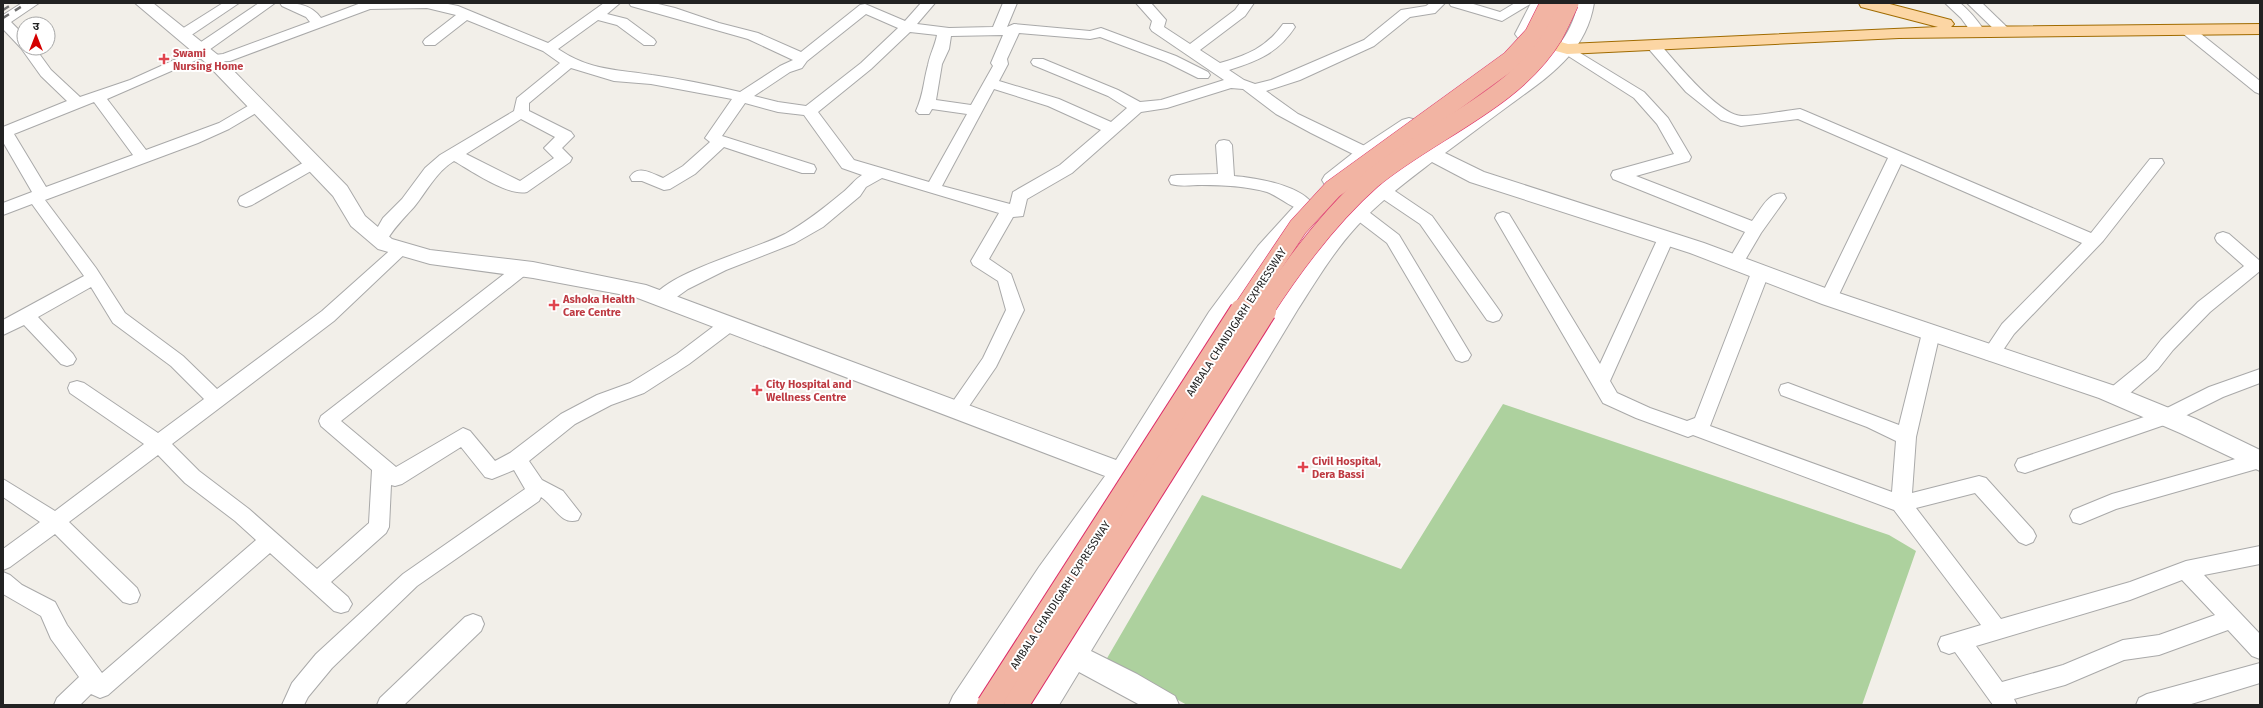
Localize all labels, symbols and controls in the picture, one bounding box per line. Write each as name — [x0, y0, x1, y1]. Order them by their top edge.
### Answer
north arrow — [16, 16, 56, 56]
text: उ — [33, 20, 40, 33]
place label: Swami Nursing Home — [173, 47, 243, 73]
marker: Swami Nursing Home — [158, 53, 170, 65]
street label: AMBALA CHANDIGARH EXPRESSWAY — [1184, 246, 1289, 399]
place label: Ashoka Health Care Centre — [562, 293, 635, 319]
marker: Ashoka Health Care Centre — [548, 299, 560, 311]
place label: City Hospital and Wellness Centre — [766, 378, 852, 404]
marker: City Hospital and Wellness Centre — [751, 384, 763, 396]
place label: Civil Hospital, Dera Bassi — [1312, 455, 1381, 481]
marker: Civil Hospital, Dera Bassi — [1297, 461, 1309, 473]
street label: AMBALA CHANDIGARH EXPRESSWAY — [1008, 519, 1113, 672]

